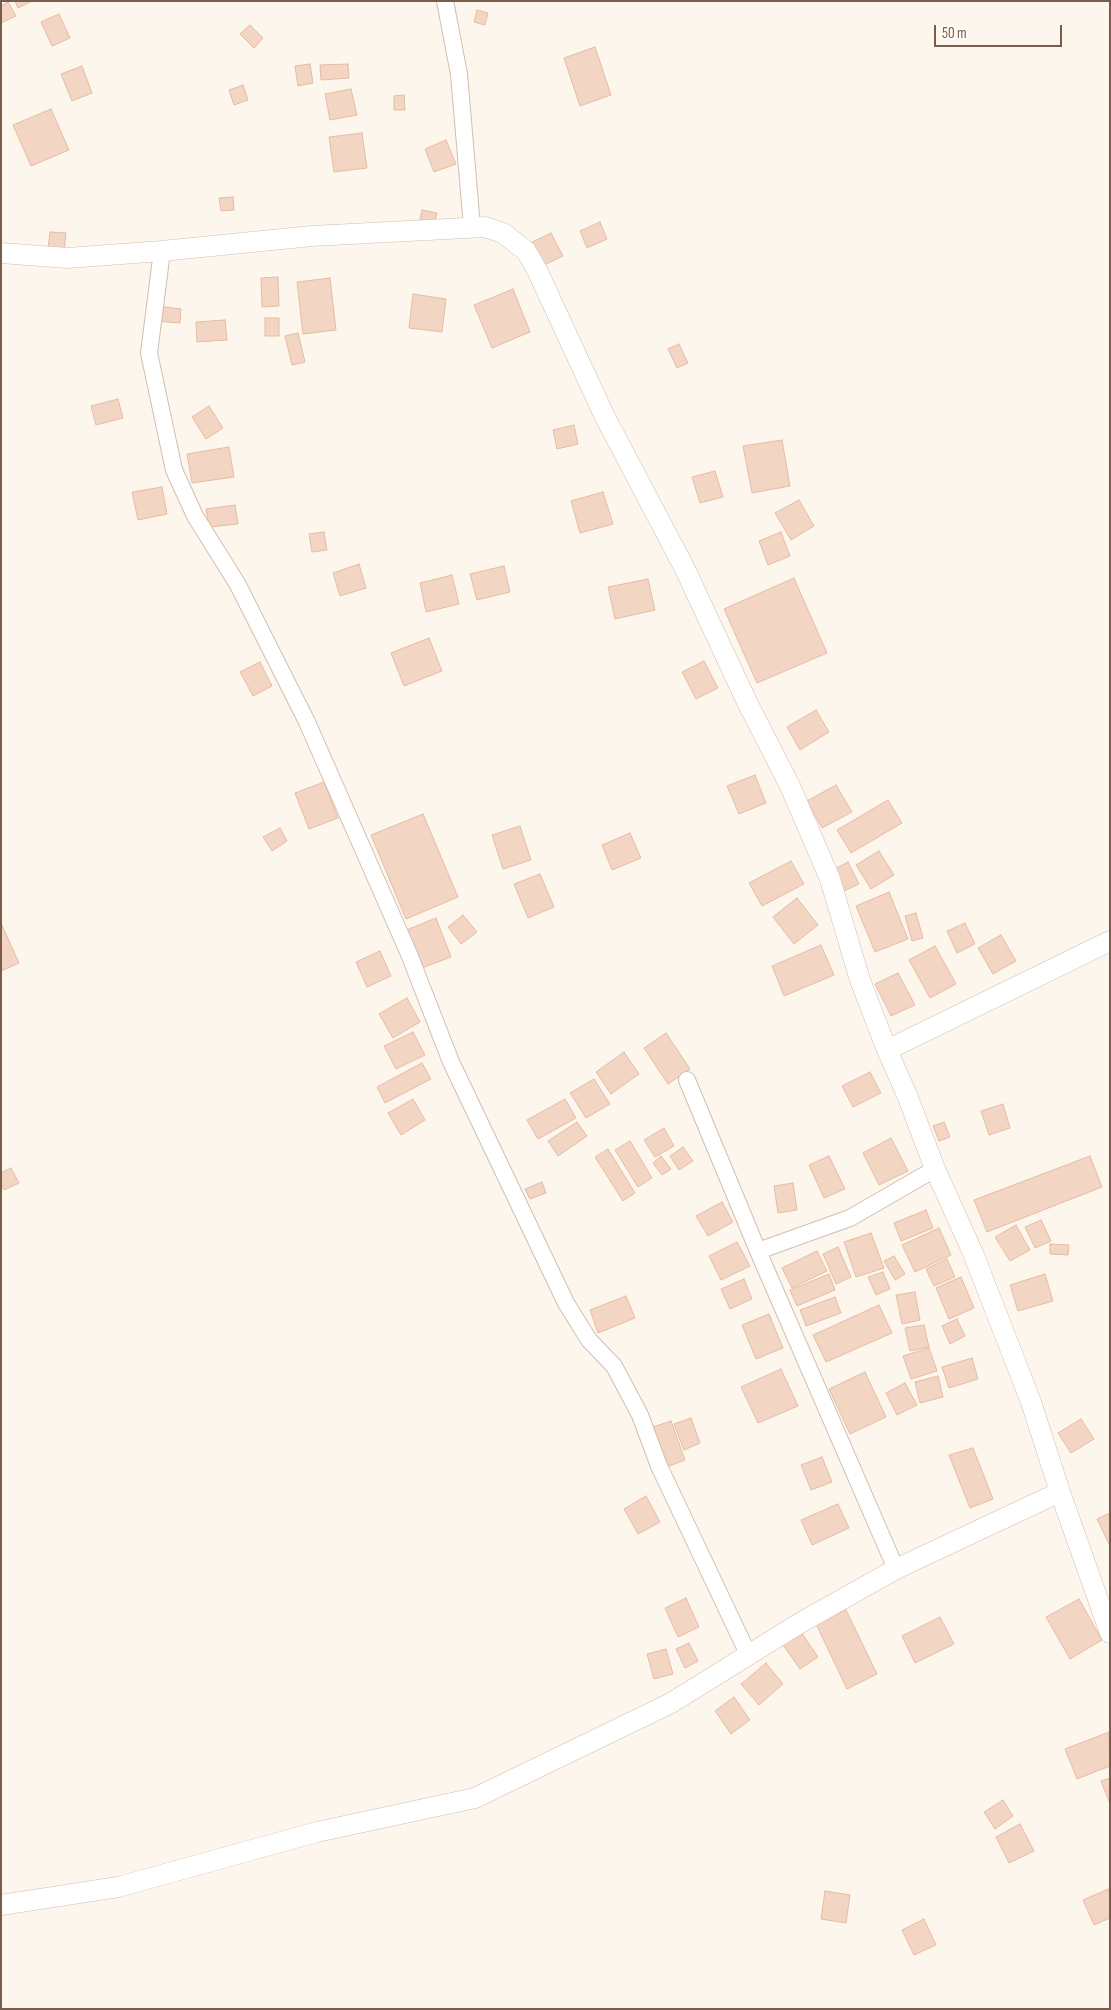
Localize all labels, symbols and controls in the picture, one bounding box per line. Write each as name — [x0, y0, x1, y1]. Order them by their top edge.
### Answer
scale bar — [936, 15, 1064, 47]
text: 50 m — [942, 24, 967, 43]

